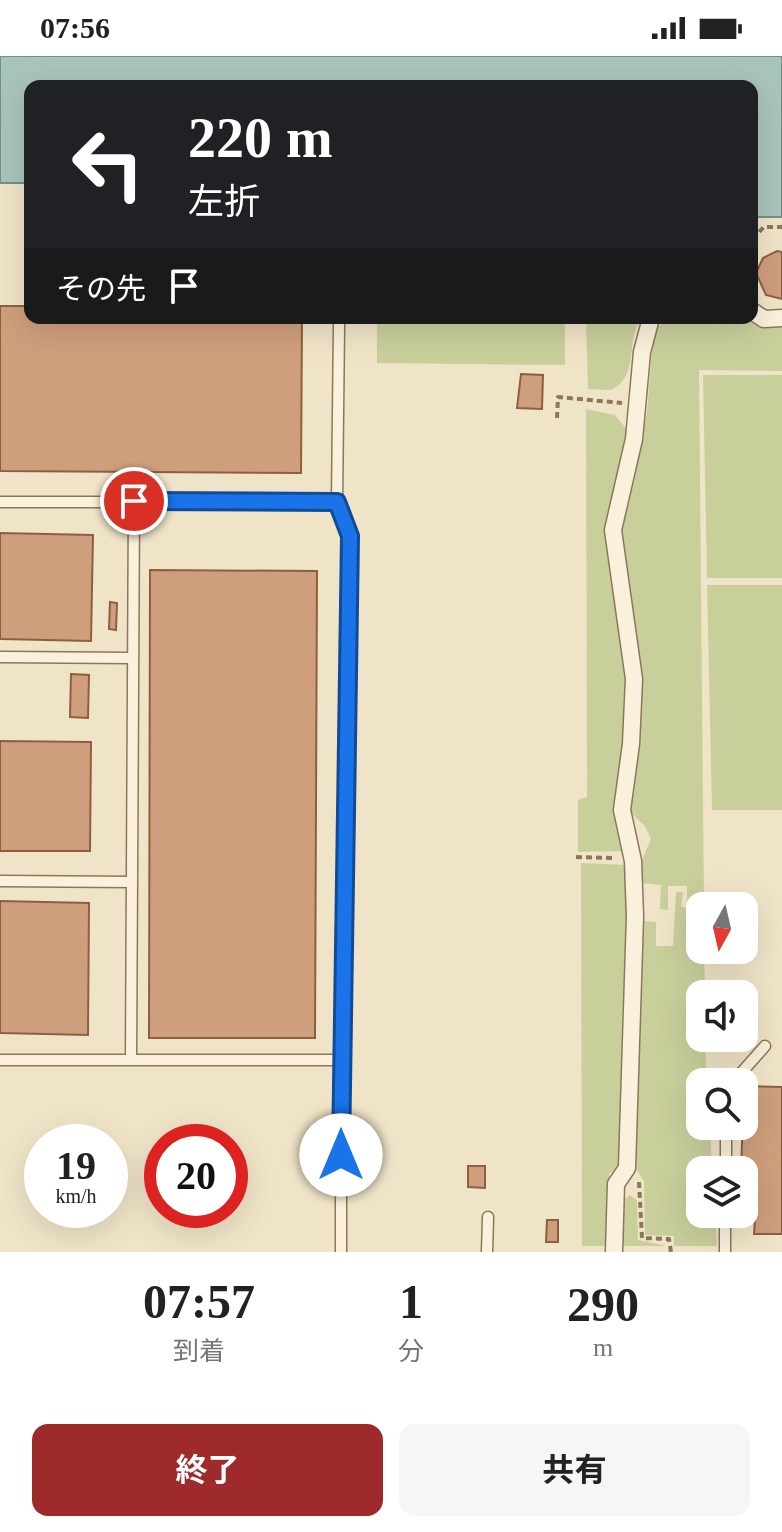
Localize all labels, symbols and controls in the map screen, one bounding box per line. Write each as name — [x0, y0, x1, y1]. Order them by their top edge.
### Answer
text: 07:56 — [40, 11, 110, 44]
text: 220 m — [188, 107, 333, 169]
icon: left — [56, 112, 160, 216]
text: 左折 — [188, 182, 260, 222]
icon: arrive — [162, 264, 206, 308]
text: その先 — [56, 272, 146, 305]
pin — [100, 467, 168, 535]
icon: arrive — [112, 479, 156, 523]
north arrow — [686, 892, 758, 964]
map controls — [686, 892, 758, 1228]
button: sound — [686, 980, 758, 1052]
button: search — [686, 1068, 758, 1140]
position arrow — [299, 1113, 383, 1197]
speed limit sign: 20 — [144, 1124, 248, 1228]
text: 19 — [56, 1143, 96, 1188]
button: layers — [686, 1156, 758, 1228]
text: km/h — [55, 1185, 97, 1207]
text: 07:57 — [143, 1275, 255, 1328]
text: 1 — [399, 1275, 423, 1328]
text: 290 — [567, 1278, 639, 1331]
text: m — [593, 1333, 613, 1362]
text: 到着 — [173, 1337, 225, 1366]
text: 分 — [398, 1337, 424, 1366]
button: 終了 — [32, 1424, 383, 1516]
button: 共有 — [399, 1424, 750, 1516]

